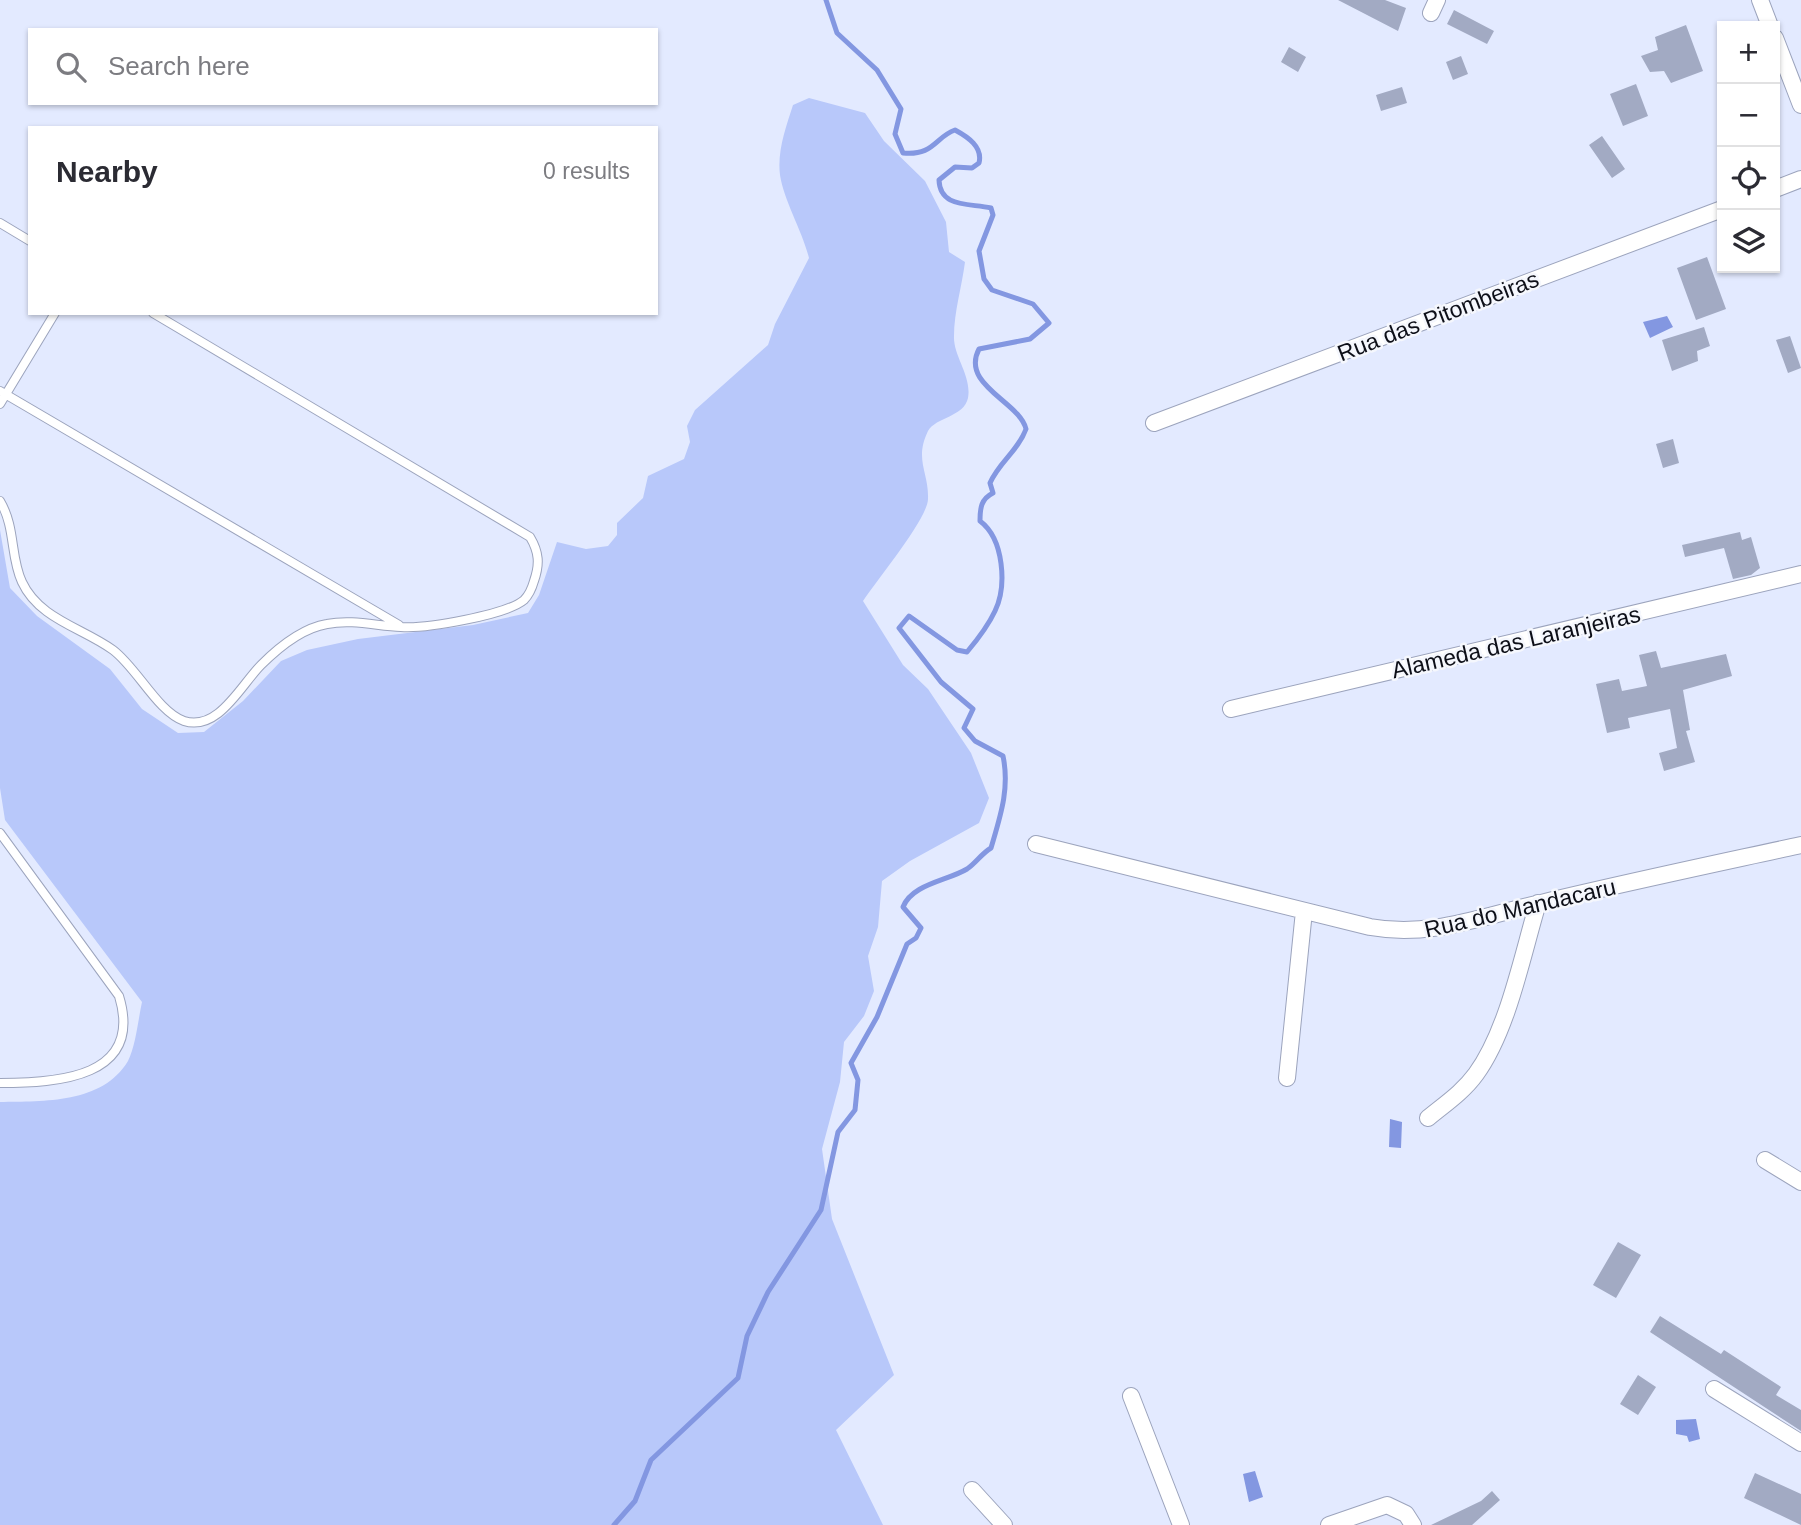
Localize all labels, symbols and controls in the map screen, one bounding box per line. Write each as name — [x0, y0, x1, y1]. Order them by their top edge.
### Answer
map controls — [1717, 21, 1780, 273]
button: + — [1717, 21, 1780, 84]
search box — [28, 28, 658, 105]
icon: search — [52, 48, 90, 86]
text: Search here — [108, 51, 250, 81]
button: − — [1717, 84, 1780, 147]
button: locate — [1717, 147, 1780, 210]
text: Nearby — [56, 155, 158, 188]
text: 0 results — [543, 158, 630, 184]
button: layers — [1717, 210, 1780, 273]
street label: Rua das Pitombeiras — [1334, 266, 1542, 366]
street label: Alameda das Laranjeiras — [1389, 601, 1643, 683]
street label: Rua do Mandacaru — [1422, 873, 1618, 943]

